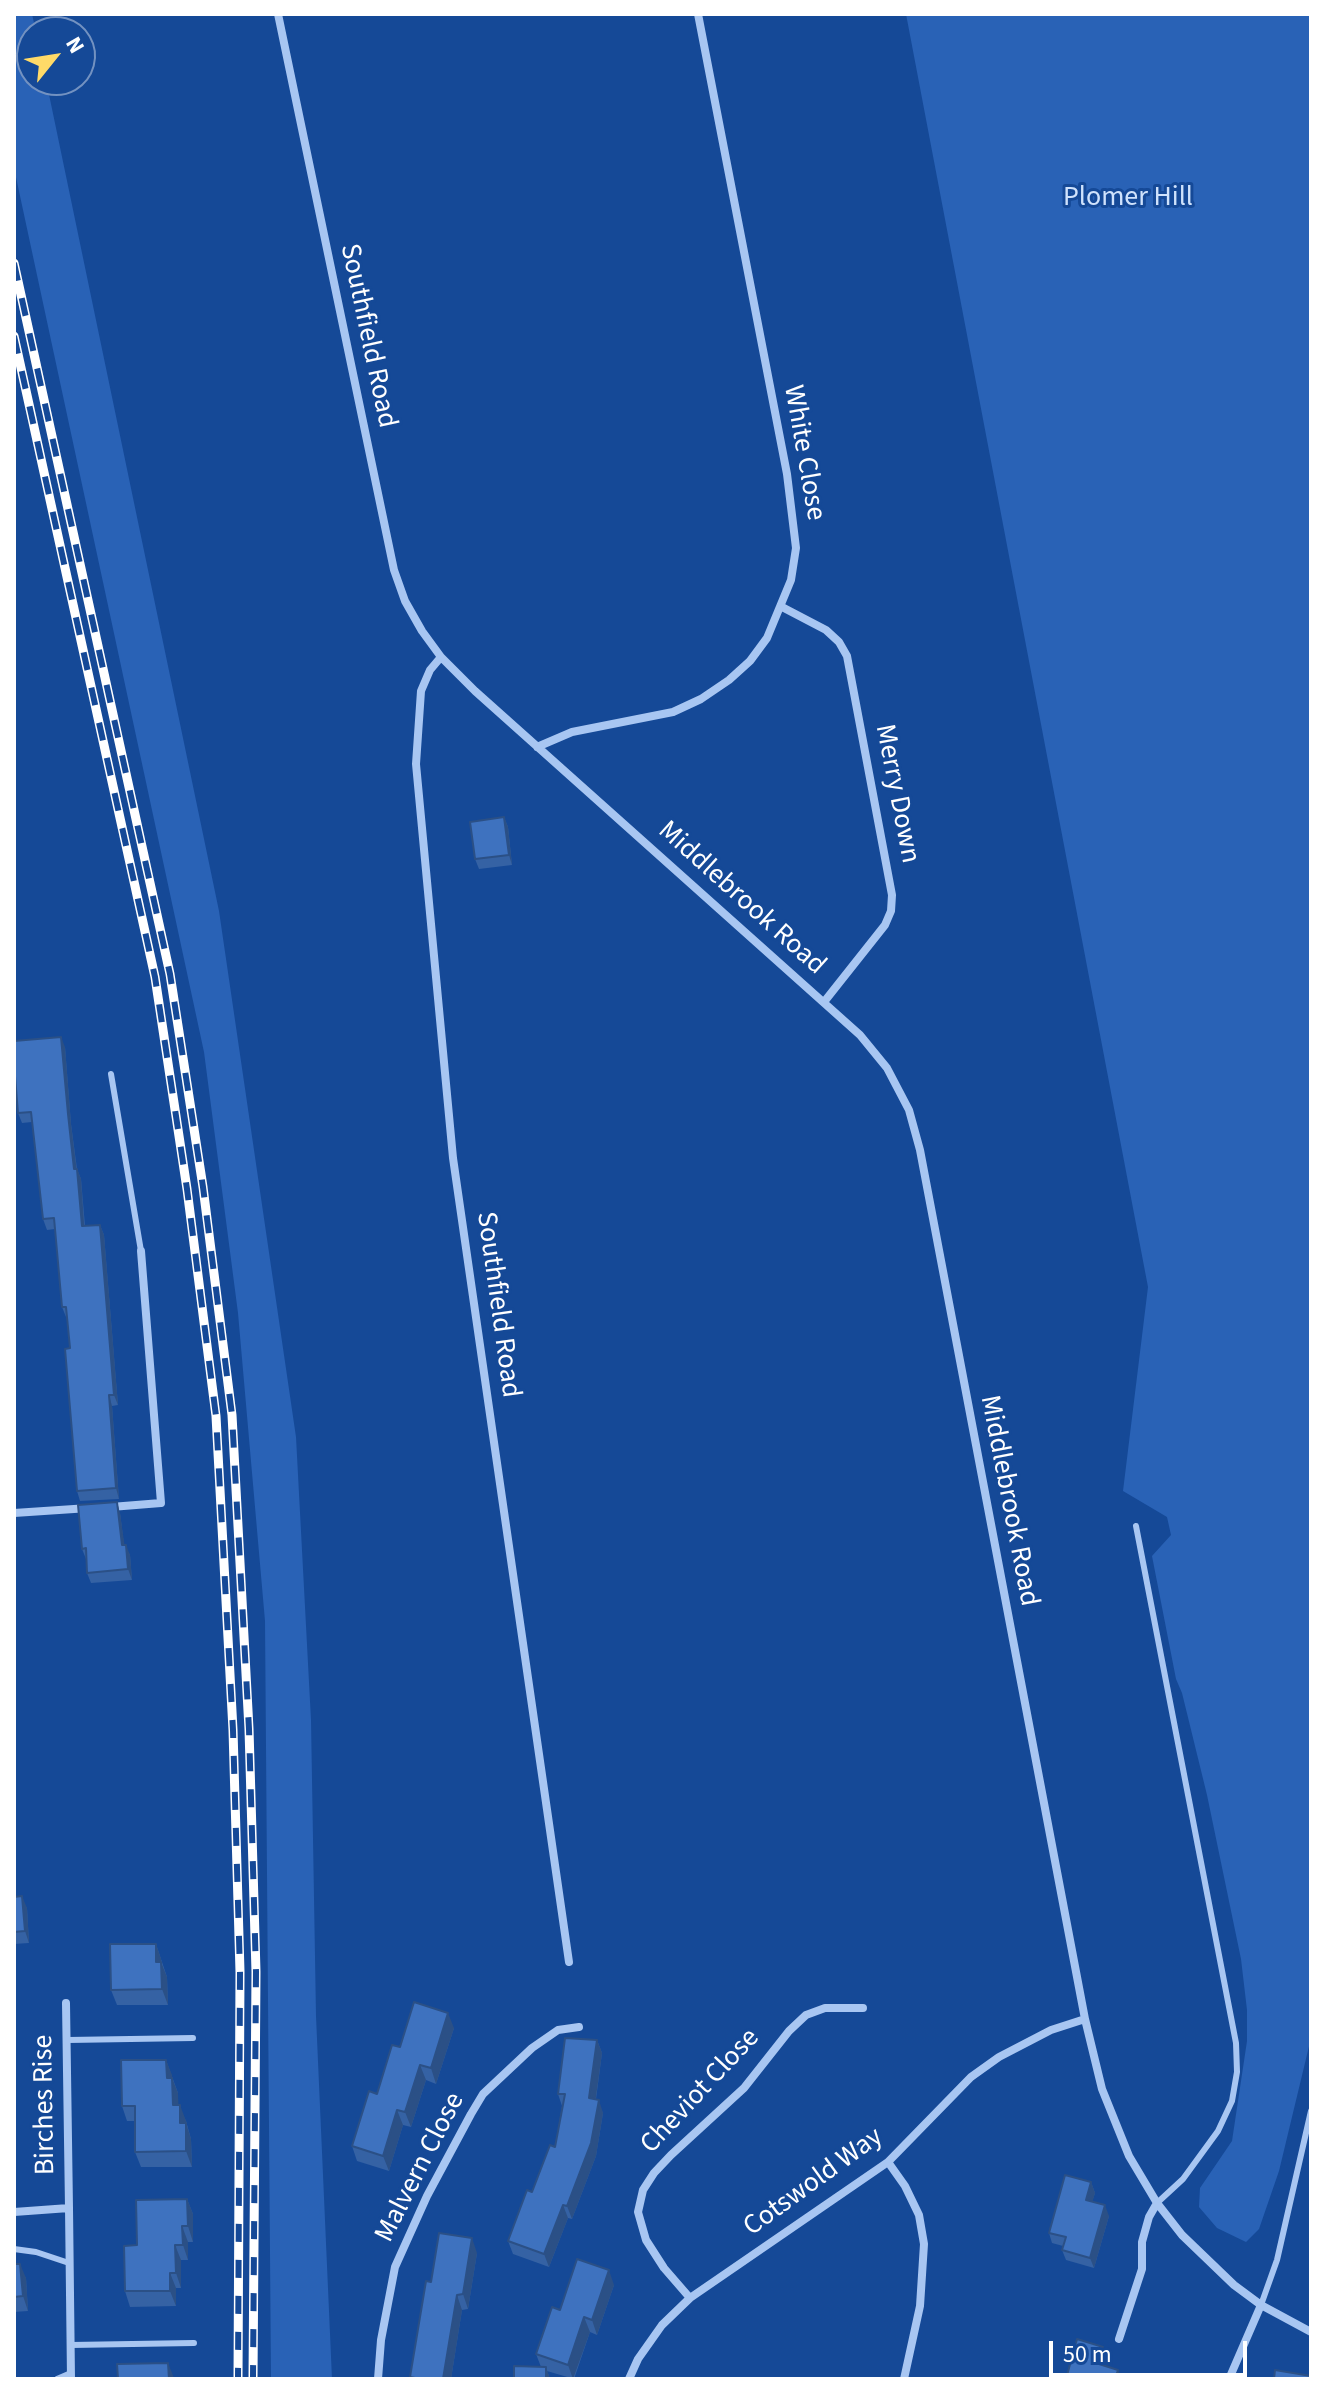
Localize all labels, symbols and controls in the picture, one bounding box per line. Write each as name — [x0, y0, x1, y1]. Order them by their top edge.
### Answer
north arrow — [16, 16, 96, 96]
text: N — [58, 31, 93, 59]
park label: Plomer Hill — [1063, 182, 1193, 216]
street label: Southfield Road — [331, 241, 403, 431]
street label: White Close — [775, 383, 831, 523]
street label: Merry Down — [866, 722, 926, 866]
street label: Middlebrook Road — [650, 815, 832, 983]
street label: Southfield Road — [467, 1210, 527, 1400]
street label: Middlebrook Road — [971, 1393, 1045, 1609]
street label: Cheviot Close — [635, 2022, 767, 2162]
street label: Birches Rise — [28, 2034, 64, 2176]
street label: Malvern Close — [369, 2088, 473, 2248]
street label: Cotswold Way — [738, 2121, 890, 2245]
scale bar — [1053, 2325, 1251, 2375]
text: 50 m — [1063, 2337, 1112, 2372]

